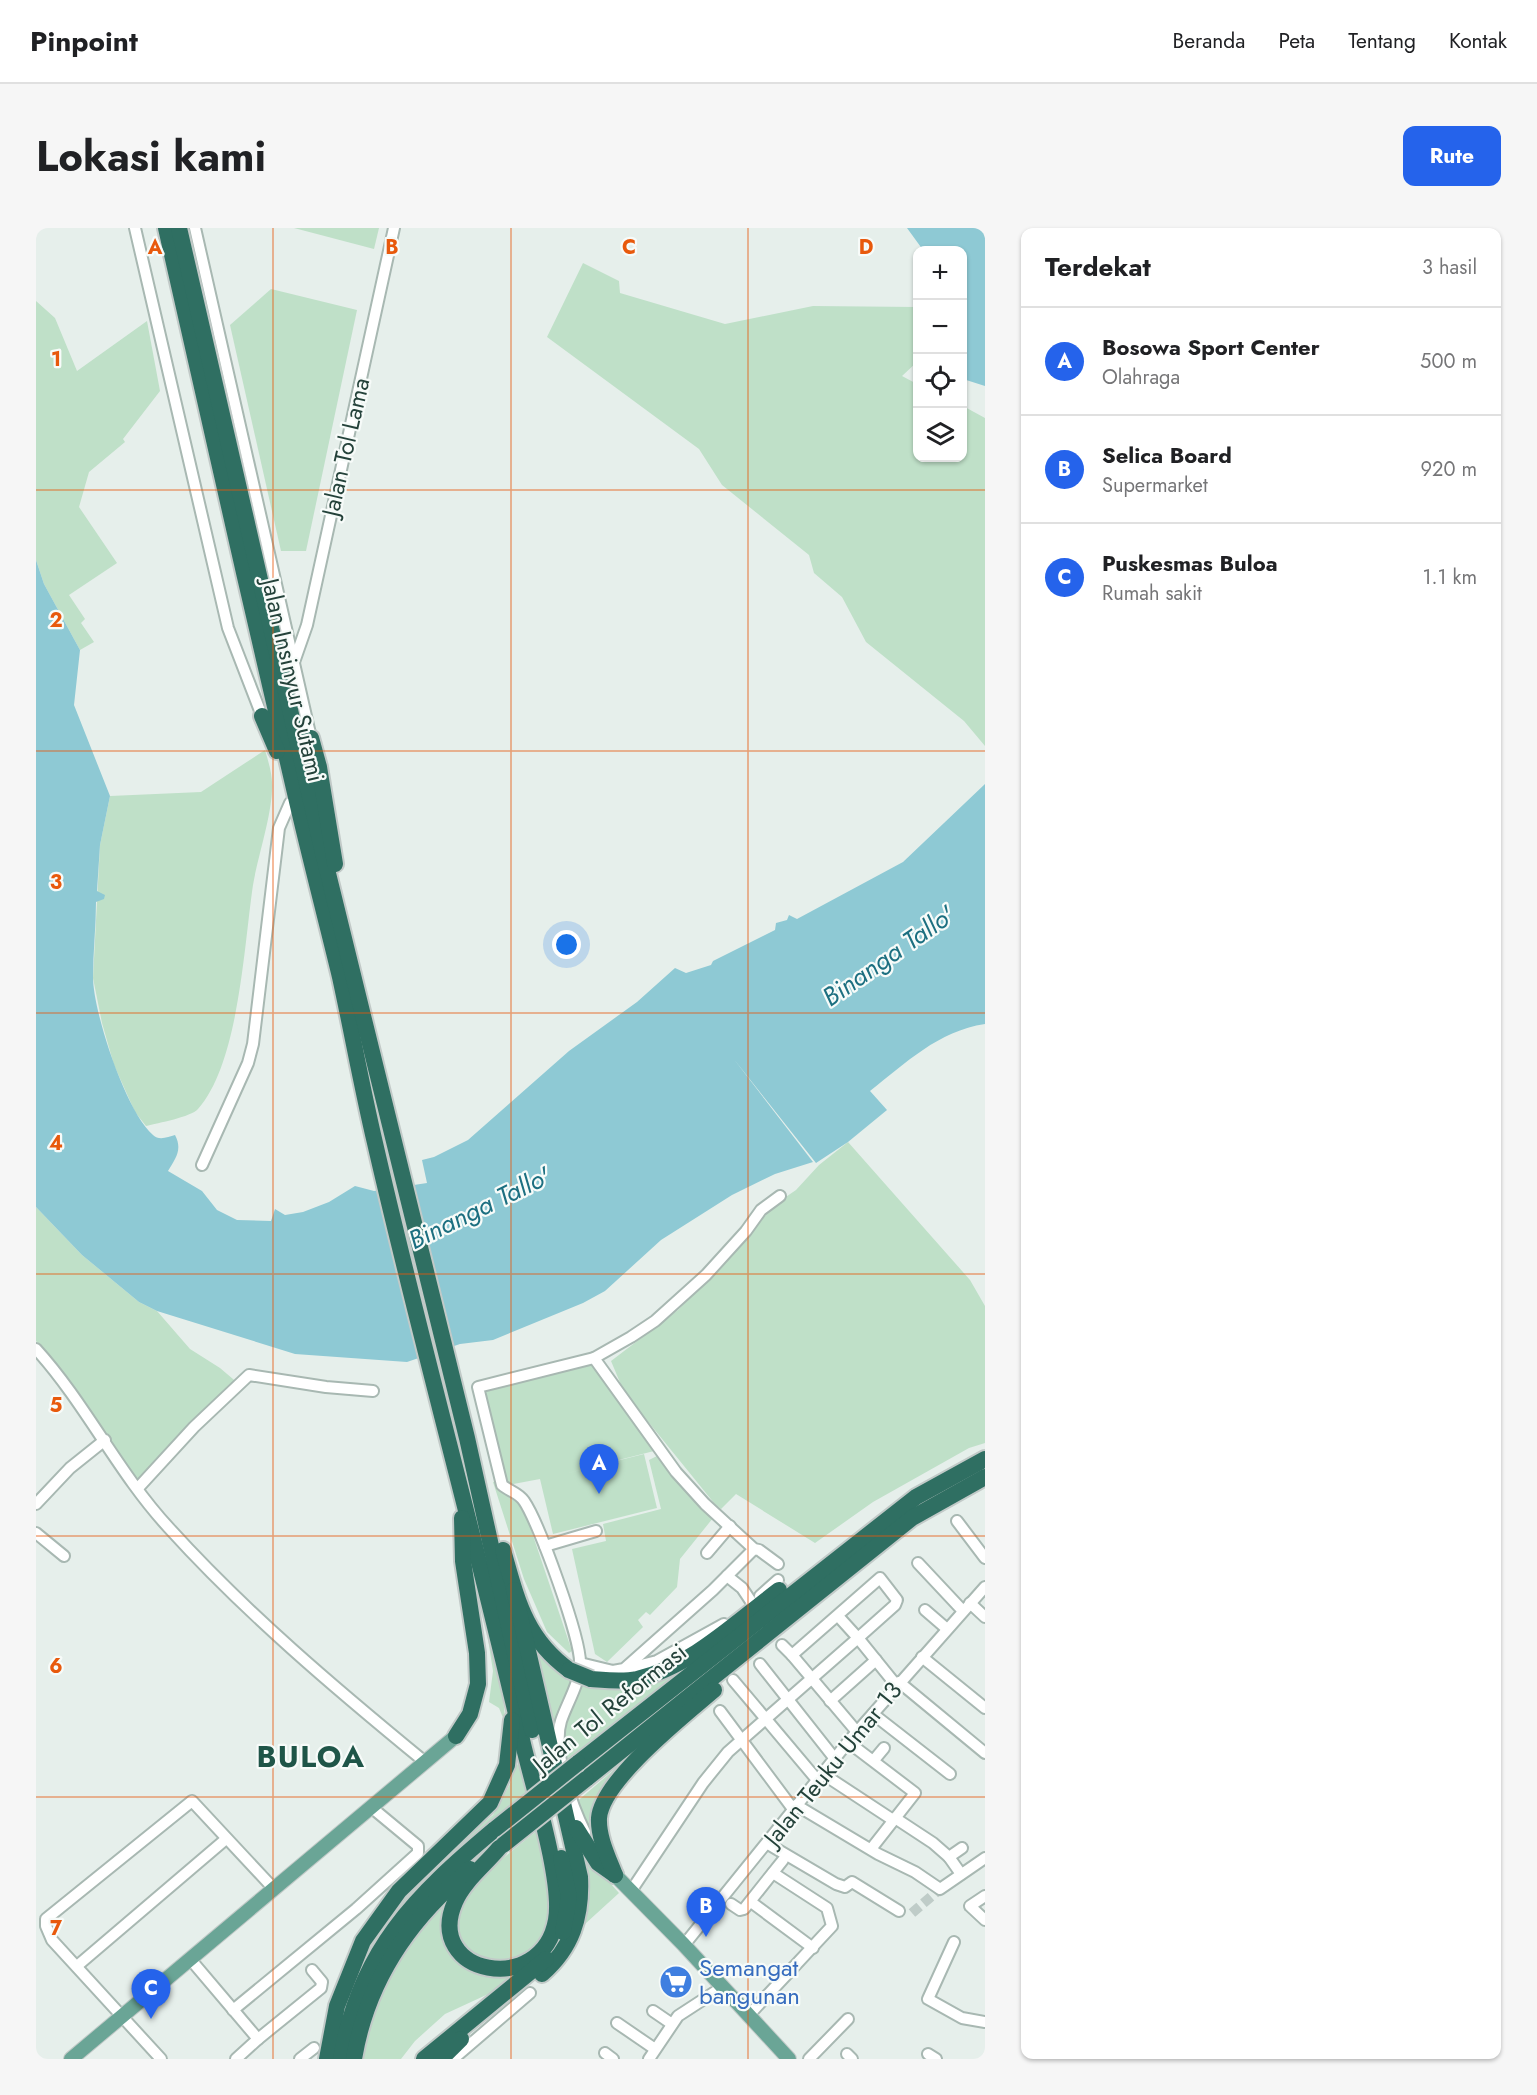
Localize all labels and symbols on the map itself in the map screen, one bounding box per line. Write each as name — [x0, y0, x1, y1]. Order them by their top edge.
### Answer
text: A — [147, 233, 163, 262]
text: B — [385, 233, 399, 262]
text: C — [622, 233, 636, 262]
text: D — [859, 233, 873, 262]
text: 1 — [51, 345, 61, 374]
street label: Jalan Tol Lama — [312, 374, 378, 523]
street label: Jalan Insinyur Sutami — [252, 572, 334, 785]
text: 2 — [49, 606, 63, 635]
text: 3 — [50, 868, 62, 897]
water label: Binanga Tallo' — [814, 895, 963, 1016]
your location — [552, 930, 581, 959]
text: 4 — [49, 1129, 63, 1158]
water label: Binanga Tallo' — [402, 1157, 558, 1259]
text: 5 — [50, 1391, 63, 1420]
pin: A — [580, 1444, 618, 1494]
street label: Jalan Tol Reformasi — [523, 1635, 694, 1783]
text: 6 — [49, 1652, 63, 1681]
street label: Jalan Teuku Umar 13 — [753, 1674, 910, 1856]
district label: BULOA — [256, 1735, 366, 1778]
pin: B — [686, 1888, 726, 1937]
text: 7 — [50, 1914, 63, 1943]
place label: Semangat bangunan — [699, 1950, 800, 2013]
supermarket icon: Semangat bangunan — [658, 1964, 694, 2000]
pin: C — [132, 1970, 170, 2019]

